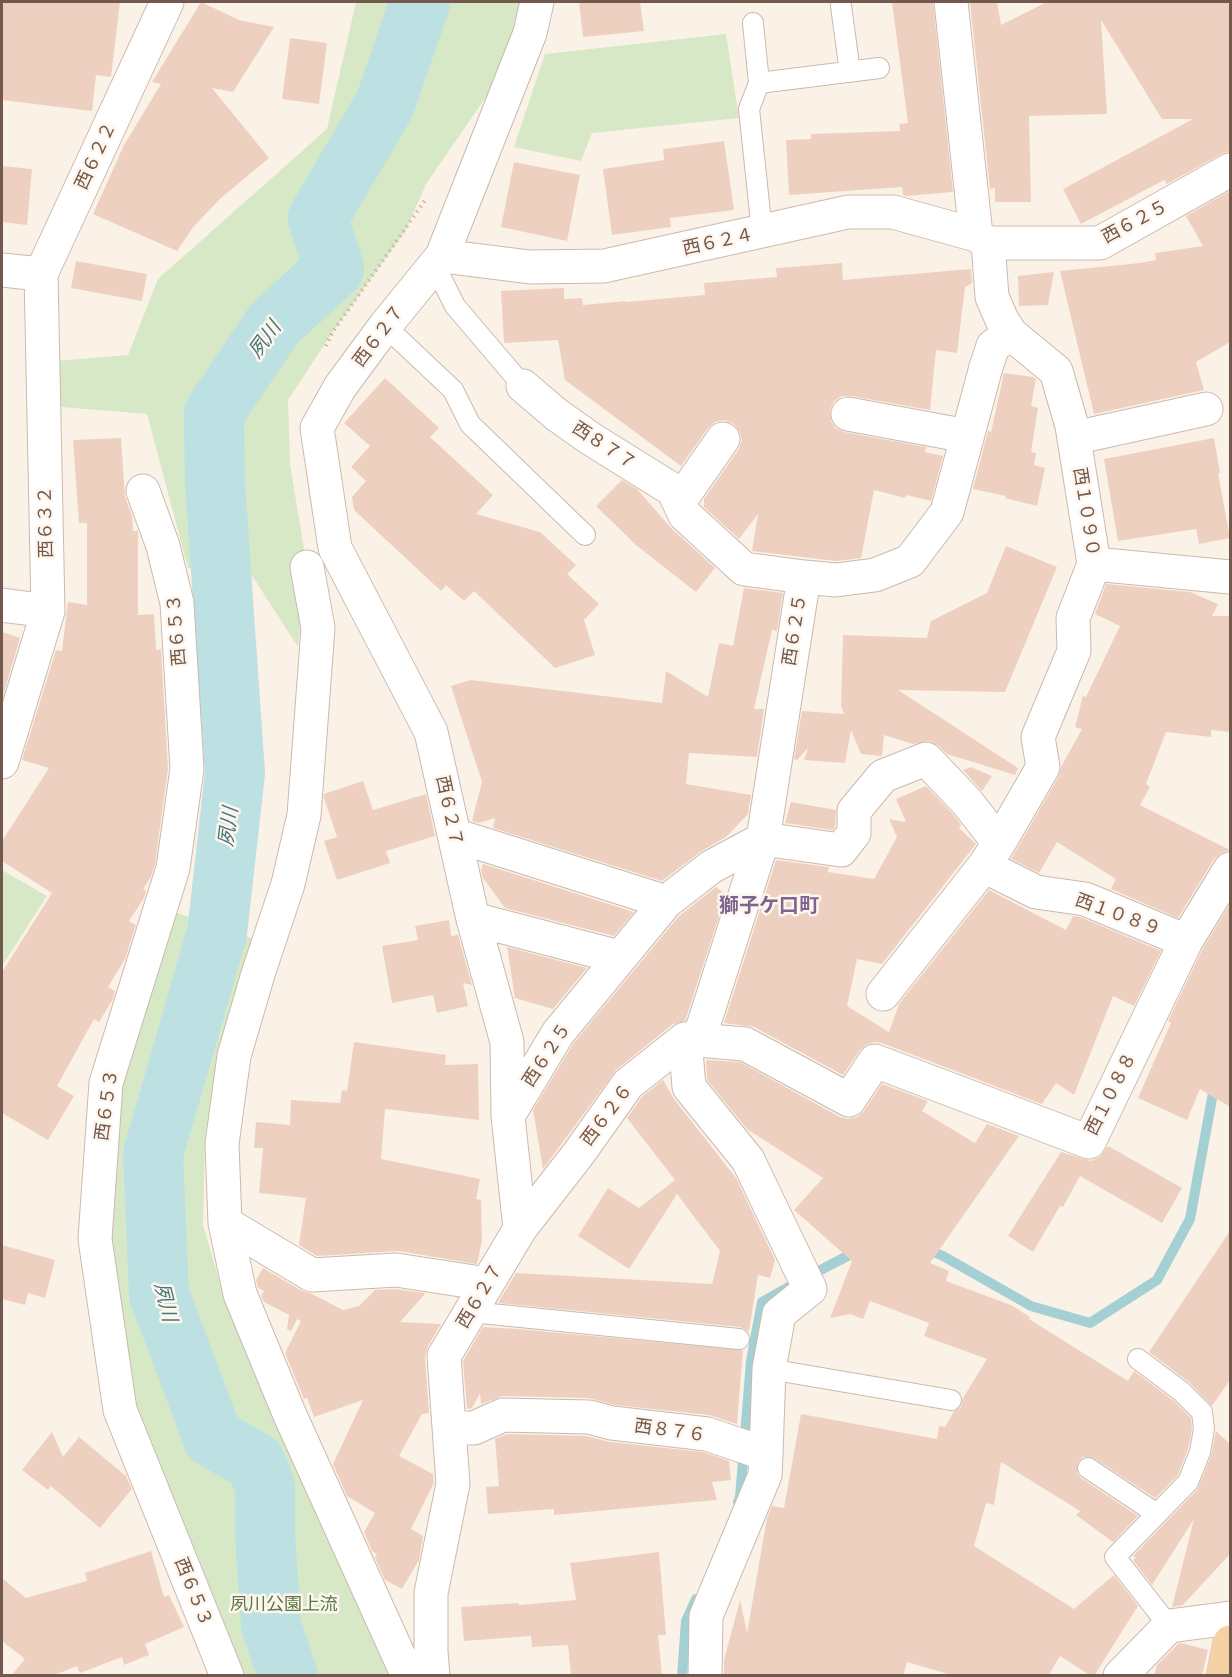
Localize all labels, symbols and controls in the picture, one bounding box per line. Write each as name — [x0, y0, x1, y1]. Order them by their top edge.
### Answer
street label: 西６２２ — [71, 119, 121, 193]
street label: 西６２５ — [1098, 196, 1172, 248]
street label: 西６２４ — [681, 224, 755, 260]
street label: 西６２７ — [349, 301, 409, 371]
water label: 夙川 — [244, 317, 286, 363]
street label: 西８７７ — [568, 417, 640, 475]
street label: 西１０９０ — [1068, 466, 1104, 558]
street label: 西６３２ — [35, 486, 57, 558]
street label: 西６５３ — [163, 593, 191, 667]
street label: 西６２５ — [779, 593, 811, 667]
street label: 西６２７ — [431, 774, 467, 848]
water label: 夙川 — [215, 806, 243, 848]
street label: 西１０８９ — [1072, 889, 1164, 941]
district label: 獅子ケ口町 — [719, 894, 819, 918]
street label: 西６２５ — [518, 1019, 576, 1091]
street label: 西１０８８ — [1081, 1049, 1141, 1139]
street label: 西６５３ — [91, 1068, 123, 1142]
street label: 西６２６ — [577, 1080, 637, 1150]
street label: 西６２７ — [452, 1260, 508, 1332]
water label: 夙川 — [149, 1280, 181, 1324]
street label: 西８７６ — [633, 1415, 707, 1447]
street label: 西６５３ — [170, 1555, 216, 1629]
park label: 夙川公園上流 — [230, 1594, 338, 1616]

